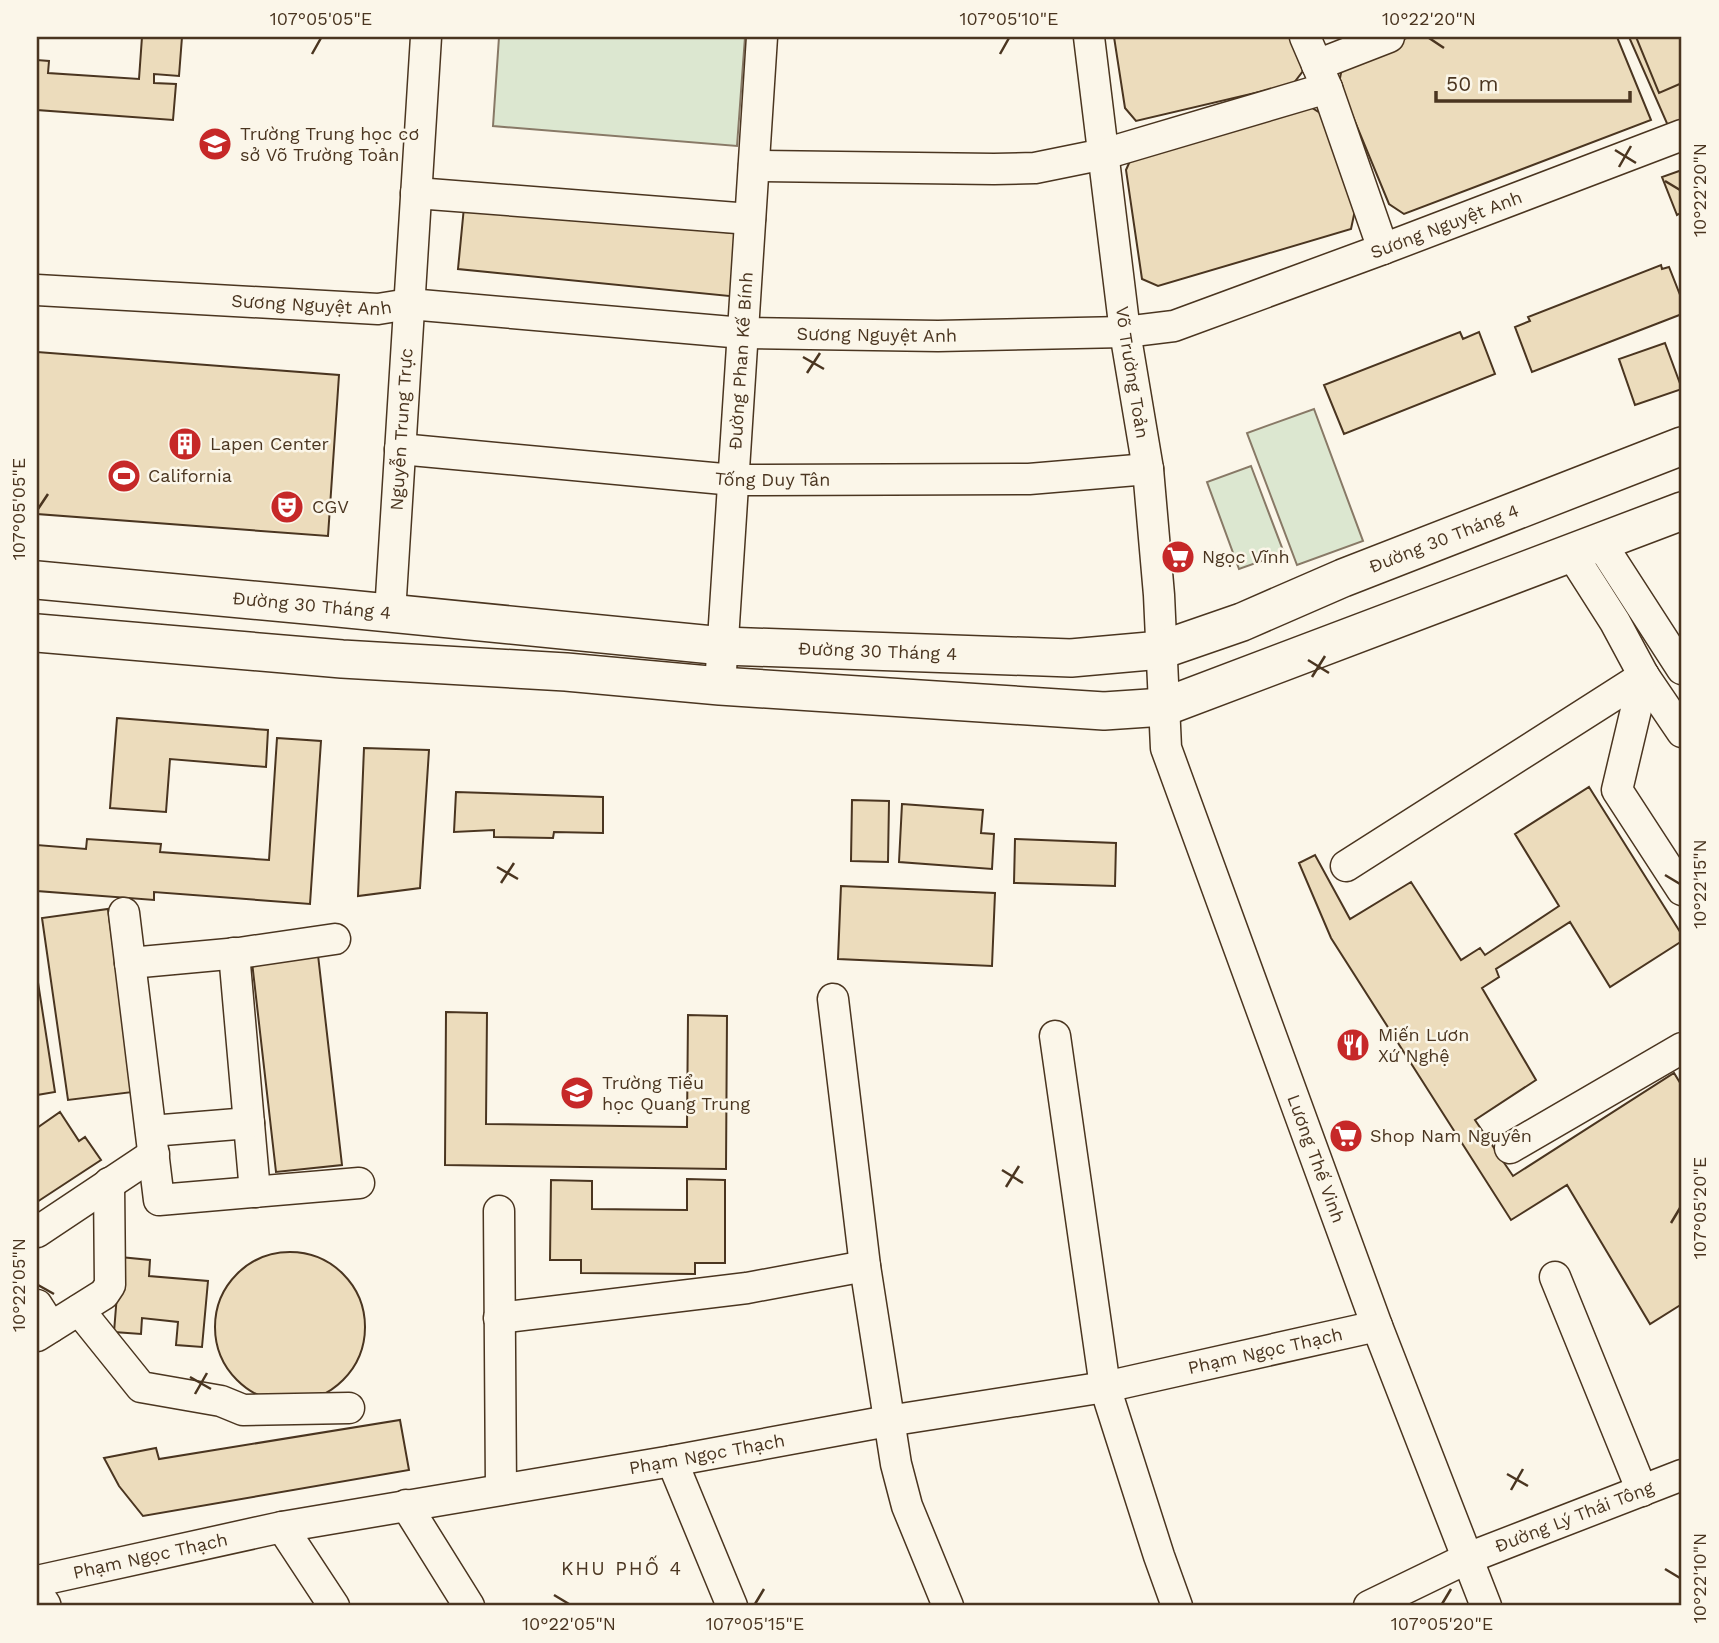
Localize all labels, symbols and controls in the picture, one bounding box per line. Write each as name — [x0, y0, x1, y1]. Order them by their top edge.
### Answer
text: 107°05'05"E — [270, 8, 372, 29]
text: 107°05'10"E — [959, 8, 1059, 29]
text: 10°22'20"N — [1382, 8, 1476, 29]
scale bar — [1436, 60, 1630, 104]
text: 50 m — [1446, 71, 1498, 96]
place label: Trường Trung học cơ sở Võ Trường Toản — [240, 123, 419, 165]
school or university icon: Trường Trung học cơ sở Võ Trường Toản — [196, 125, 234, 163]
text: 10°22'20"N — [1689, 143, 1710, 237]
street label: Sương Nguyệt Anh — [1367, 186, 1525, 263]
street label: Đường Phan Kế Bính — [724, 271, 757, 450]
street label: Sương Nguyệt Anh — [231, 290, 393, 319]
street label: Võ Trường Toản — [1112, 305, 1154, 440]
street label: Sương Nguyệt Anh — [796, 323, 957, 346]
street label: Nguyễn Trung Trực — [385, 347, 417, 511]
building icon: Lapen Center — [166, 425, 204, 463]
place label: Lapen Center — [210, 433, 329, 454]
sports icon: California — [105, 457, 143, 495]
text: 107°05'05"E — [8, 458, 29, 560]
place label: California — [148, 465, 232, 486]
street label: Tống Duy Tân — [714, 467, 830, 490]
theatre icon: CGV — [268, 488, 306, 526]
place label: CGV — [312, 496, 349, 517]
street label: Đường 30 Tháng 4 — [1366, 500, 1522, 577]
supermarket icon: Ngọc Vĩnh — [1159, 538, 1197, 576]
place label: Ngọc Vĩnh — [1202, 546, 1290, 567]
street label: Đường 30 Tháng 4 — [232, 587, 392, 623]
street label: Đường 30 Tháng 4 — [798, 638, 958, 664]
text: 10°22'15"N — [1689, 839, 1710, 929]
place label: Miến Lươn Xứ Nghệ — [1378, 1024, 1469, 1066]
restaurant icon: Miến Lươn Xứ Nghệ — [1334, 1026, 1372, 1064]
place label: Trường Tiểu học Quang Trung — [602, 1072, 751, 1114]
school or university icon: Trường Tiểu học Quang Trung — [558, 1074, 596, 1112]
street label: Lương Thế Vinh — [1283, 1091, 1349, 1226]
supermarket icon: Shop Nam Nguyên — [1327, 1117, 1365, 1155]
place label: Shop Nam Nguyên — [1370, 1125, 1532, 1146]
text: 107°05'20"E — [1689, 1157, 1710, 1259]
text: 10°22'05"N — [8, 1238, 29, 1332]
street label: Phạm Ngọc Thạch — [1186, 1323, 1345, 1378]
street label: Phạm Ngọc Thạch — [627, 1429, 786, 1478]
street label: Đường Lý Thái Tông — [1492, 1476, 1657, 1557]
street label: Phạm Ngọc Thạch — [71, 1528, 230, 1583]
text: 10°22'10"N — [1689, 1533, 1710, 1623]
district label: KHU PHỐ 4 — [561, 1555, 683, 1580]
text: 10°22'05"N — [522, 1613, 616, 1634]
text: 107°05'15"E — [706, 1613, 804, 1634]
text: 107°05'20"E — [1391, 1613, 1493, 1634]

